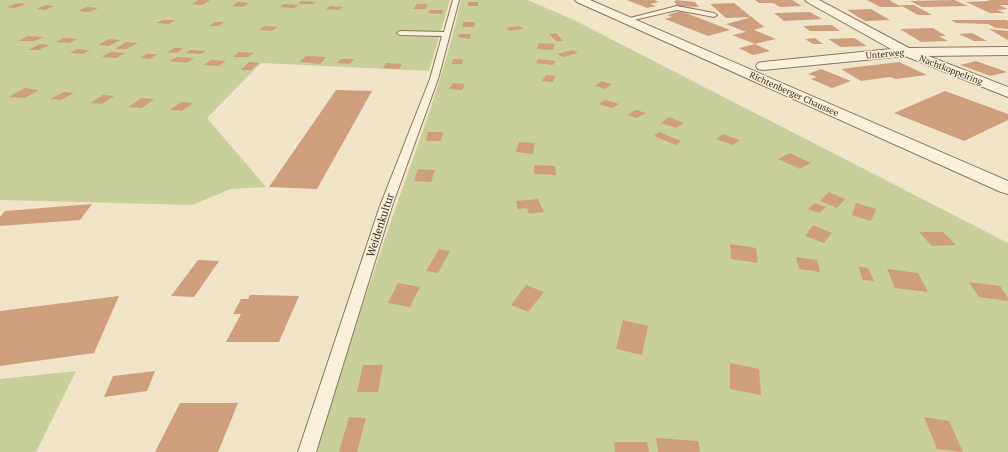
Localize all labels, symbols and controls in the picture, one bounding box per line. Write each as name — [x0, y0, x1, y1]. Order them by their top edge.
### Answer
street label: Unterweg — [865, 46, 905, 62]
street label: Nachtkoppelring — [918, 52, 985, 88]
street label: Richtenberger Chaussee — [747, 69, 841, 119]
street label: Weidenkultur — [363, 190, 397, 259]

